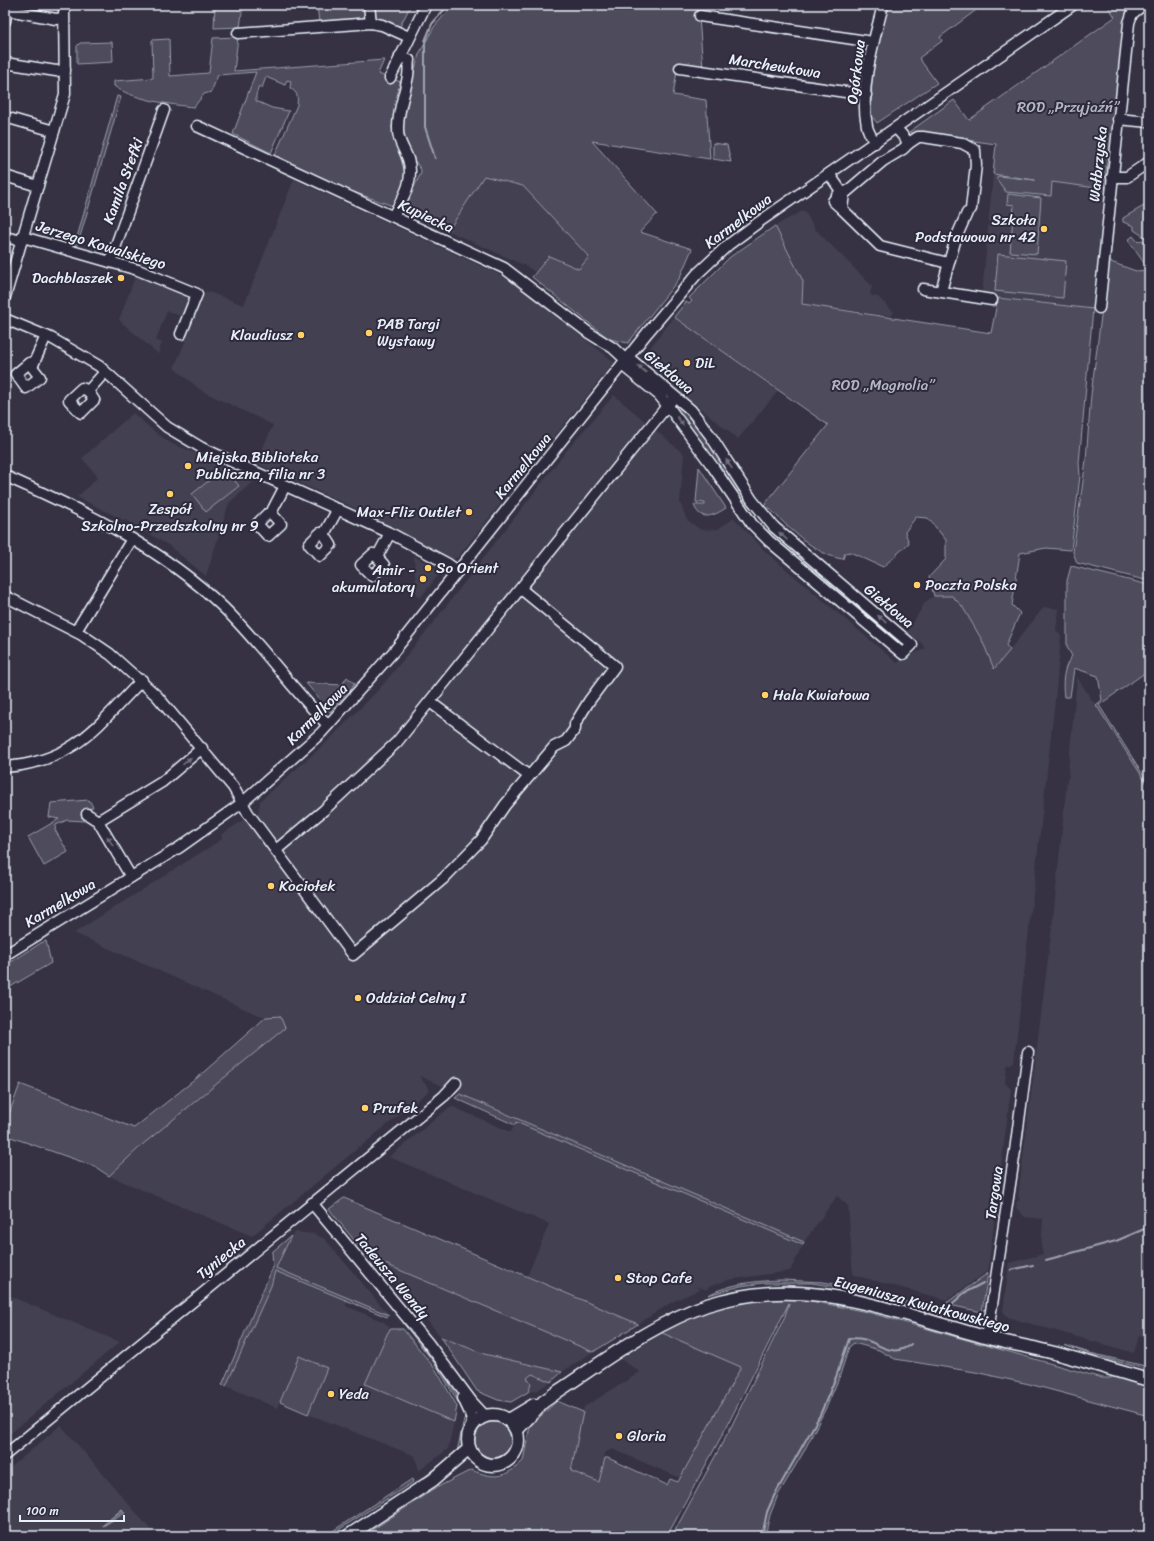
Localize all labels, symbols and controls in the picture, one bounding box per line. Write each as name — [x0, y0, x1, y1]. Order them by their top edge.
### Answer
street label: Ogórkowa — [839, 38, 873, 106]
street label: Marchewkowa — [727, 46, 823, 86]
park label: ROD „Przyjaźń” — [1017, 94, 1121, 120]
street label: Wałbrzyska — [1081, 125, 1115, 203]
street label: Kamila Stefki — [95, 133, 151, 228]
street label: Karmelkowa — [698, 186, 778, 255]
street label: Kupiecka — [394, 192, 459, 241]
place label: Szkoła Podstawowa nr 42 — [915, 207, 1036, 250]
street label: Jerzego Kowalskiego — [32, 213, 170, 277]
marker: Szkoła Podstawowa nr 42 — [1039, 224, 1049, 234]
place label: Dachblaszek — [32, 265, 114, 291]
marker: Dachblaszek — [116, 273, 126, 283]
place label: PAB Targi Wystawy — [377, 311, 440, 354]
place label: Klaudiusz — [231, 322, 294, 348]
marker: PAB Targi Wystawy — [364, 328, 374, 338]
marker: Klaudiusz — [296, 330, 306, 340]
street label: Giełdowa — [638, 343, 700, 401]
place label: DiL — [695, 350, 715, 376]
marker: DiL — [682, 358, 692, 368]
one-way arrow — [637, 365, 647, 374]
park label: ROD „Magnolia” — [832, 372, 936, 398]
one-way arrow — [676, 416, 684, 426]
street label: Karmelkowa — [488, 427, 558, 505]
place label: Miejska Biblioteka Publiczna, filia nr 3 — [196, 444, 325, 487]
one-way arrow — [725, 459, 733, 469]
marker: Miejska Biblioteka Publiczna, filia nr 3 — [183, 461, 193, 471]
marker: Zespół Szkolno-Przedszkolny nr 9 — [165, 489, 175, 499]
place label: Zespół Szkolno-Przedszkolny nr 9 — [81, 496, 259, 539]
place label: Max-Fliz Outlet — [357, 499, 462, 525]
marker: Max-Fliz Outlet — [464, 507, 474, 517]
one-way arrow — [778, 531, 788, 541]
place label: So Orient — [436, 555, 499, 581]
place label: Amir - akumulatory — [332, 557, 415, 600]
marker: So Orient — [423, 563, 433, 573]
place label: Poczta Polska — [925, 572, 1017, 598]
marker: Amir - akumulatory — [418, 574, 428, 584]
street label: Giełdowa — [858, 577, 920, 635]
marker: Poczta Polska — [912, 580, 922, 590]
one-way arrow — [877, 615, 888, 624]
street label: Karmelkowa — [280, 676, 355, 751]
place label: Hala Kwiatowa — [773, 682, 870, 708]
marker: Hala Kwiatowa — [760, 690, 770, 700]
one-way arrow — [181, 757, 192, 766]
one-way arrow — [106, 835, 113, 847]
street label: Karmelkowa — [19, 871, 101, 935]
place label: Kociołek — [279, 873, 335, 899]
marker: Kociołek — [266, 881, 276, 891]
place label: Oddział Celny I — [366, 985, 467, 1011]
marker: Oddział Celny I — [353, 993, 363, 1003]
place label: Prufek — [373, 1095, 419, 1121]
marker: Prufek — [360, 1103, 370, 1113]
street label: Targowa — [977, 1164, 1011, 1221]
street label: Tadeusza Wendy — [348, 1227, 436, 1325]
street label: Tyniecka — [190, 1229, 252, 1286]
place label: Stop Cafe — [626, 1265, 692, 1291]
street label: Eugeniusza Kwiatkowskiego — [831, 1268, 1013, 1340]
marker: Stop Cafe — [613, 1273, 623, 1283]
place label: Yeda — [339, 1381, 369, 1407]
marker: Yeda — [326, 1389, 336, 1399]
place label: Gloria — [627, 1423, 667, 1449]
marker: Gloria — [614, 1431, 624, 1441]
scale bar — [20, 1497, 124, 1523]
text: 100 m — [26, 1500, 59, 1522]

